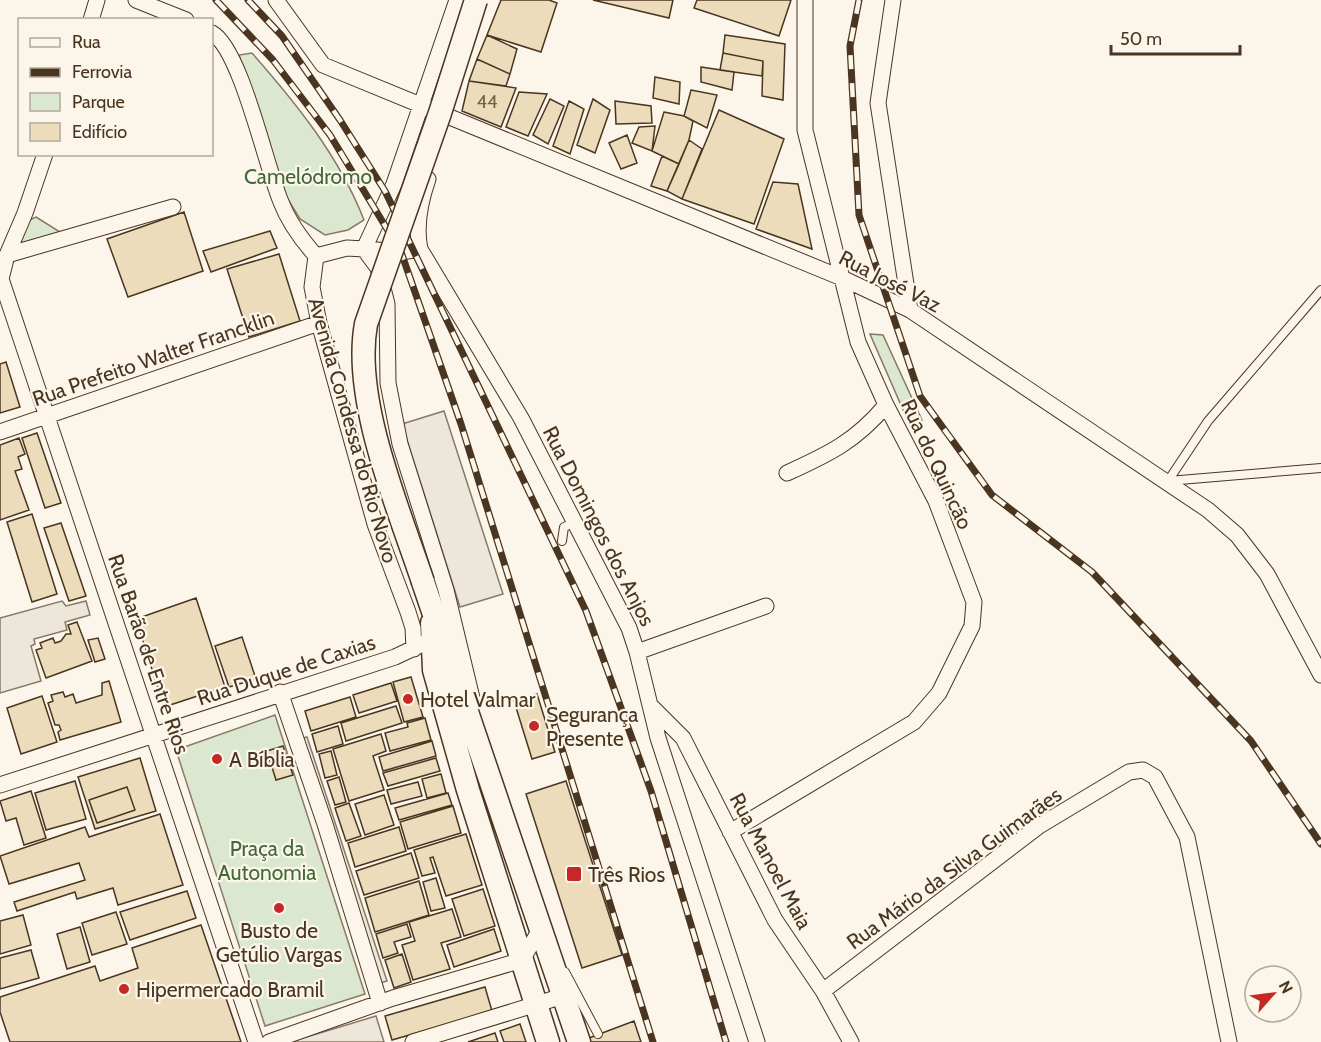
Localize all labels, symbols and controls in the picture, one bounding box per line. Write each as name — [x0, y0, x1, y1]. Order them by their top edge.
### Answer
legend — [18, 18, 213, 156]
scale bar — [1111, 18, 1240, 56]
text: 50 m — [1120, 28, 1162, 50]
text: Rua — [72, 31, 101, 53]
text: Ferrovia — [72, 61, 132, 83]
text: Parque — [72, 91, 125, 113]
house number: 44 — [477, 91, 497, 113]
text: Edifício — [72, 121, 127, 143]
park label: Camelódromo — [244, 164, 372, 189]
street label: Rua José Vaz — [835, 245, 945, 317]
street label: Avenida Condessa do Rio Novo — [303, 294, 403, 566]
street label: Rua Prefeito Walter Francklin — [29, 305, 277, 411]
street label: Rua do Quincão — [896, 395, 978, 533]
street label: Rua Domingos dos Anjos — [537, 422, 660, 631]
street label: Rua Barão de Entre Rios — [103, 551, 195, 758]
street label: Rua Duque de Caxias — [194, 629, 379, 711]
place label: Hotel Valmar — [420, 687, 536, 712]
marker: Hotel Valmar — [401, 692, 415, 706]
place label: Segurança Presente — [546, 702, 638, 751]
marker: Segurança Presente — [527, 719, 541, 733]
place label: A Bíblia — [229, 747, 295, 772]
marker: A Bíblia — [210, 752, 224, 766]
street label: Rua Mário da Silva Guimarães — [842, 781, 1067, 954]
street label: Rua Manoel Maia — [725, 789, 817, 933]
park label: Praça da Autonomia — [218, 836, 316, 885]
place label: Três Rios — [588, 862, 665, 887]
marker: Três Rios — [565, 865, 583, 883]
marker: Busto de Getúlio Vargas — [272, 901, 286, 915]
place label: Busto de Getúlio Vargas — [216, 918, 342, 967]
north arrow — [1243, 964, 1303, 1024]
place label: Hipermercado Bramil — [136, 977, 324, 1002]
text: N — [1275, 978, 1297, 997]
marker: Hipermercado Bramil — [117, 982, 131, 996]

